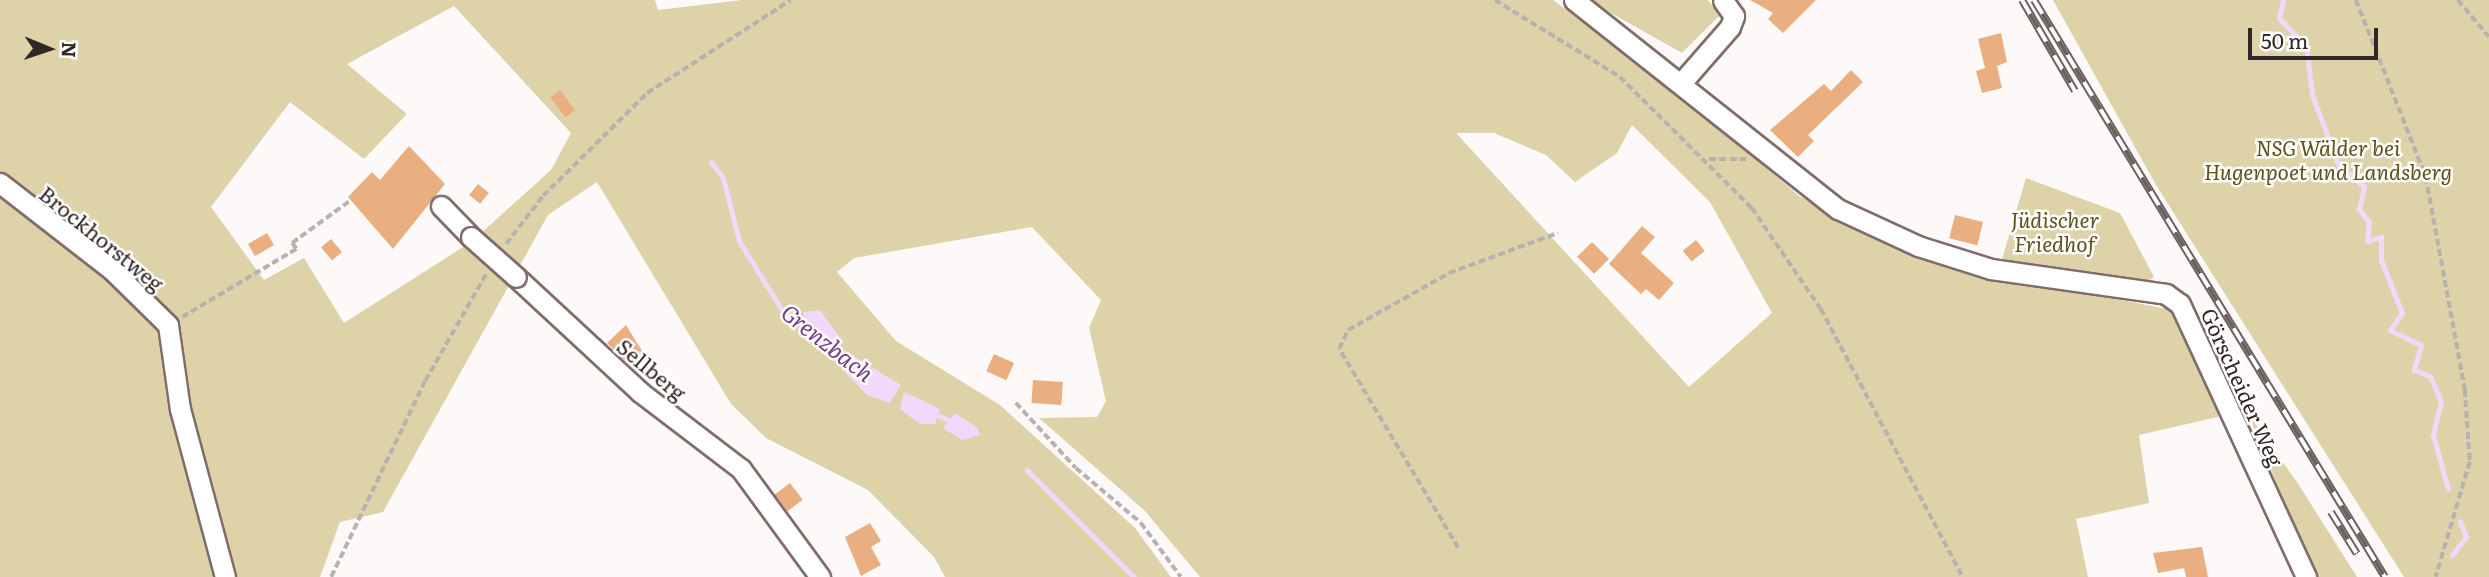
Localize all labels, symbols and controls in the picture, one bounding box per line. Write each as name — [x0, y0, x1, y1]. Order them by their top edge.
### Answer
north arrow — [14, 14, 84, 84]
scale bar — [2251, 14, 2380, 58]
text: 50 m — [2261, 24, 2308, 55]
text: N — [56, 41, 84, 58]
park label: NSG Wälder bei Hugenpoet und Landsberg — [2204, 134, 2452, 184]
street label: Brockhorstweg — [35, 180, 169, 296]
park label: Jüdischer Friedhof — [2011, 206, 2099, 256]
water label: Grenzbach — [776, 297, 880, 387]
street label: Görscheider Weg — [2197, 304, 2289, 470]
street label: Sellberg — [612, 333, 692, 405]

